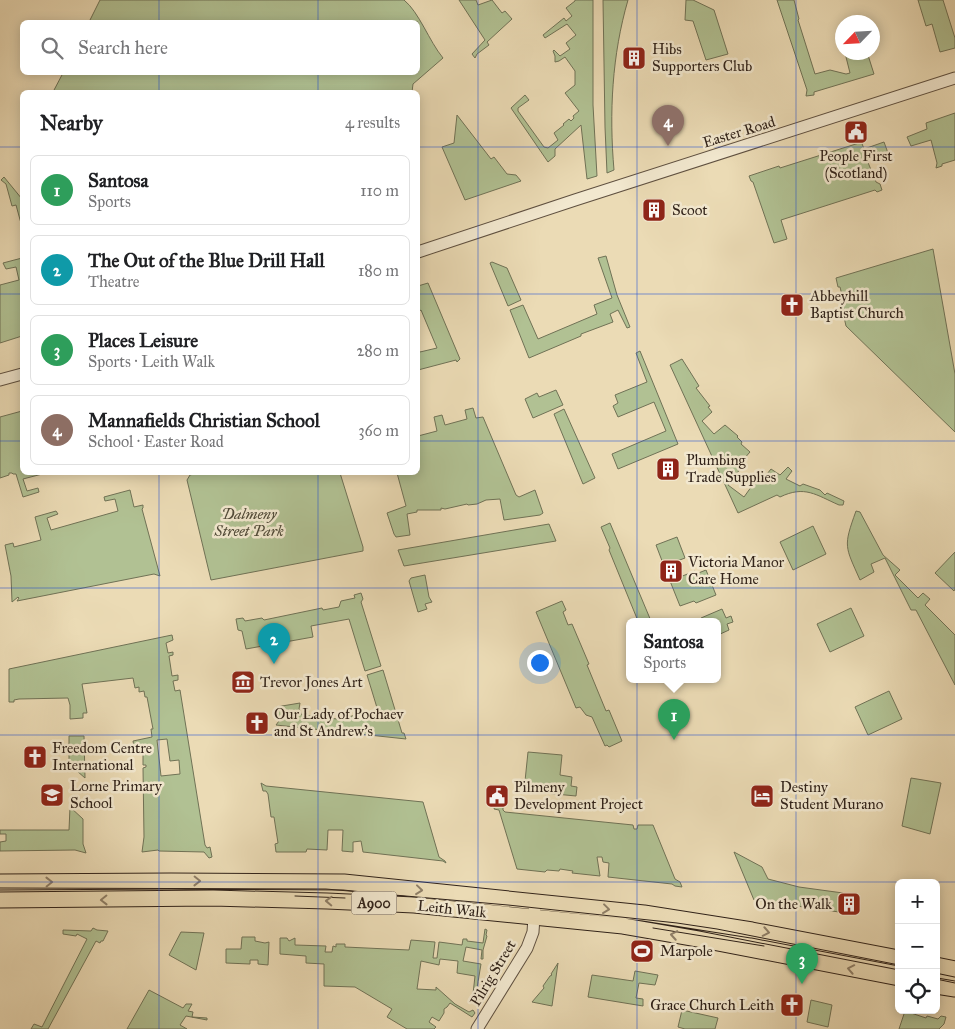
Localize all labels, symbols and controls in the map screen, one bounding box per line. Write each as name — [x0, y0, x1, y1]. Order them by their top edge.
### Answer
north arrow — [835, 15, 880, 60]
search box — [20, 20, 420, 75]
icon: search — [38, 34, 66, 62]
text: Search here — [78, 36, 168, 59]
place label: Hibs Supporters Club — [652, 40, 752, 75]
building icon: Hibs Supporters Club — [621, 45, 647, 71]
pin: 4 — [652, 105, 684, 146]
text: Nearby — [40, 110, 103, 136]
street label: Easter Road — [701, 112, 778, 152]
text: 4 results — [345, 113, 400, 132]
public building icon: People First (Scotland) — [843, 119, 869, 145]
place label: People First (Scotland) — [819, 147, 893, 183]
text: Santosa — [88, 169, 149, 192]
text: 1 — [54, 181, 60, 200]
text: 110 m — [360, 181, 399, 200]
text: Sports — [88, 192, 131, 211]
building icon: Scoot — [641, 197, 667, 223]
place label: Scoot — [672, 201, 708, 219]
text: The Out of the Blue Drill Hall — [88, 249, 325, 272]
text: 2 — [53, 261, 61, 280]
text: 180 m — [358, 261, 399, 280]
text: Theatre — [88, 272, 139, 291]
place label: Abbeyhill Baptist Church — [809, 287, 905, 322]
church icon: Abbeyhill Baptist Church — [779, 292, 805, 318]
text: Places Leisure — [88, 329, 198, 352]
text: 3 — [54, 341, 60, 360]
text: 280 m — [356, 341, 399, 360]
text: Sports · Leith Walk — [88, 352, 215, 371]
text: Mannafields Christian School — [88, 409, 320, 432]
text: 4 — [53, 421, 61, 440]
text: 360 m — [358, 421, 399, 440]
text: School · Easter Road — [88, 432, 224, 451]
place label: Plumbing Trade Supplies — [686, 451, 776, 486]
building icon: Plumbing Trade Supplies — [655, 456, 681, 482]
park label: Dalmeny Street Park — [213, 505, 284, 540]
place label: Victoria Manor Care Home — [687, 553, 785, 588]
building icon: Victoria Manor Care Home — [658, 558, 684, 584]
popup — [626, 618, 721, 683]
pin: 2 — [258, 623, 290, 664]
text: Santosa — [643, 630, 704, 653]
your location — [527, 650, 553, 676]
text: Sports — [643, 653, 686, 672]
museum icon: Trevor Jones Art — [230, 669, 256, 695]
place label: Trevor Jones Art — [260, 673, 363, 692]
pin: 1 — [658, 699, 690, 740]
place label: Our Lady of Pochaev and St Andrew's — [274, 705, 404, 740]
church icon: Our Lady of Pochaev and St Andrew's — [244, 710, 270, 736]
place label: Freedom Centre International — [52, 739, 152, 774]
church icon: Freedom Centre International — [22, 744, 48, 770]
place label: Lorne Primary School — [70, 777, 163, 812]
place label: Pilmeny Development Project — [514, 778, 644, 813]
place label: Destiny Student Murano — [780, 778, 884, 813]
school or university icon: Lorne Primary School — [39, 782, 65, 808]
public building icon: Pilmeny Development Project — [484, 783, 510, 809]
hotel icon: Destiny Student Murano — [749, 783, 775, 809]
one-way arrow — [194, 876, 201, 886]
one-way arrow — [45, 877, 53, 887]
map controls — [895, 879, 940, 1014]
button: + — [895, 879, 940, 924]
one-way arrow — [416, 884, 424, 895]
road number: A900 — [352, 891, 396, 914]
building icon: On the Walk — [836, 891, 862, 917]
one-way arrow — [100, 894, 108, 905]
one-way arrow — [325, 895, 333, 906]
place label: On the Walk — [755, 895, 832, 913]
street label: Leith Walk — [417, 896, 487, 922]
one-way arrow — [602, 903, 610, 914]
button: − — [895, 924, 940, 969]
one-way arrow — [762, 927, 771, 937]
one-way arrow — [670, 930, 679, 940]
street label: Pilrig Street — [466, 936, 520, 1009]
sports icon: Marpole — [629, 938, 655, 964]
place label: Marpole — [660, 942, 713, 960]
pin: 3 — [786, 943, 818, 984]
one-way arrow — [846, 964, 855, 975]
button: locate — [895, 969, 940, 1014]
church icon: Grace Church Leith — [779, 992, 805, 1018]
place label: Grace Church Leith — [650, 996, 775, 1014]

